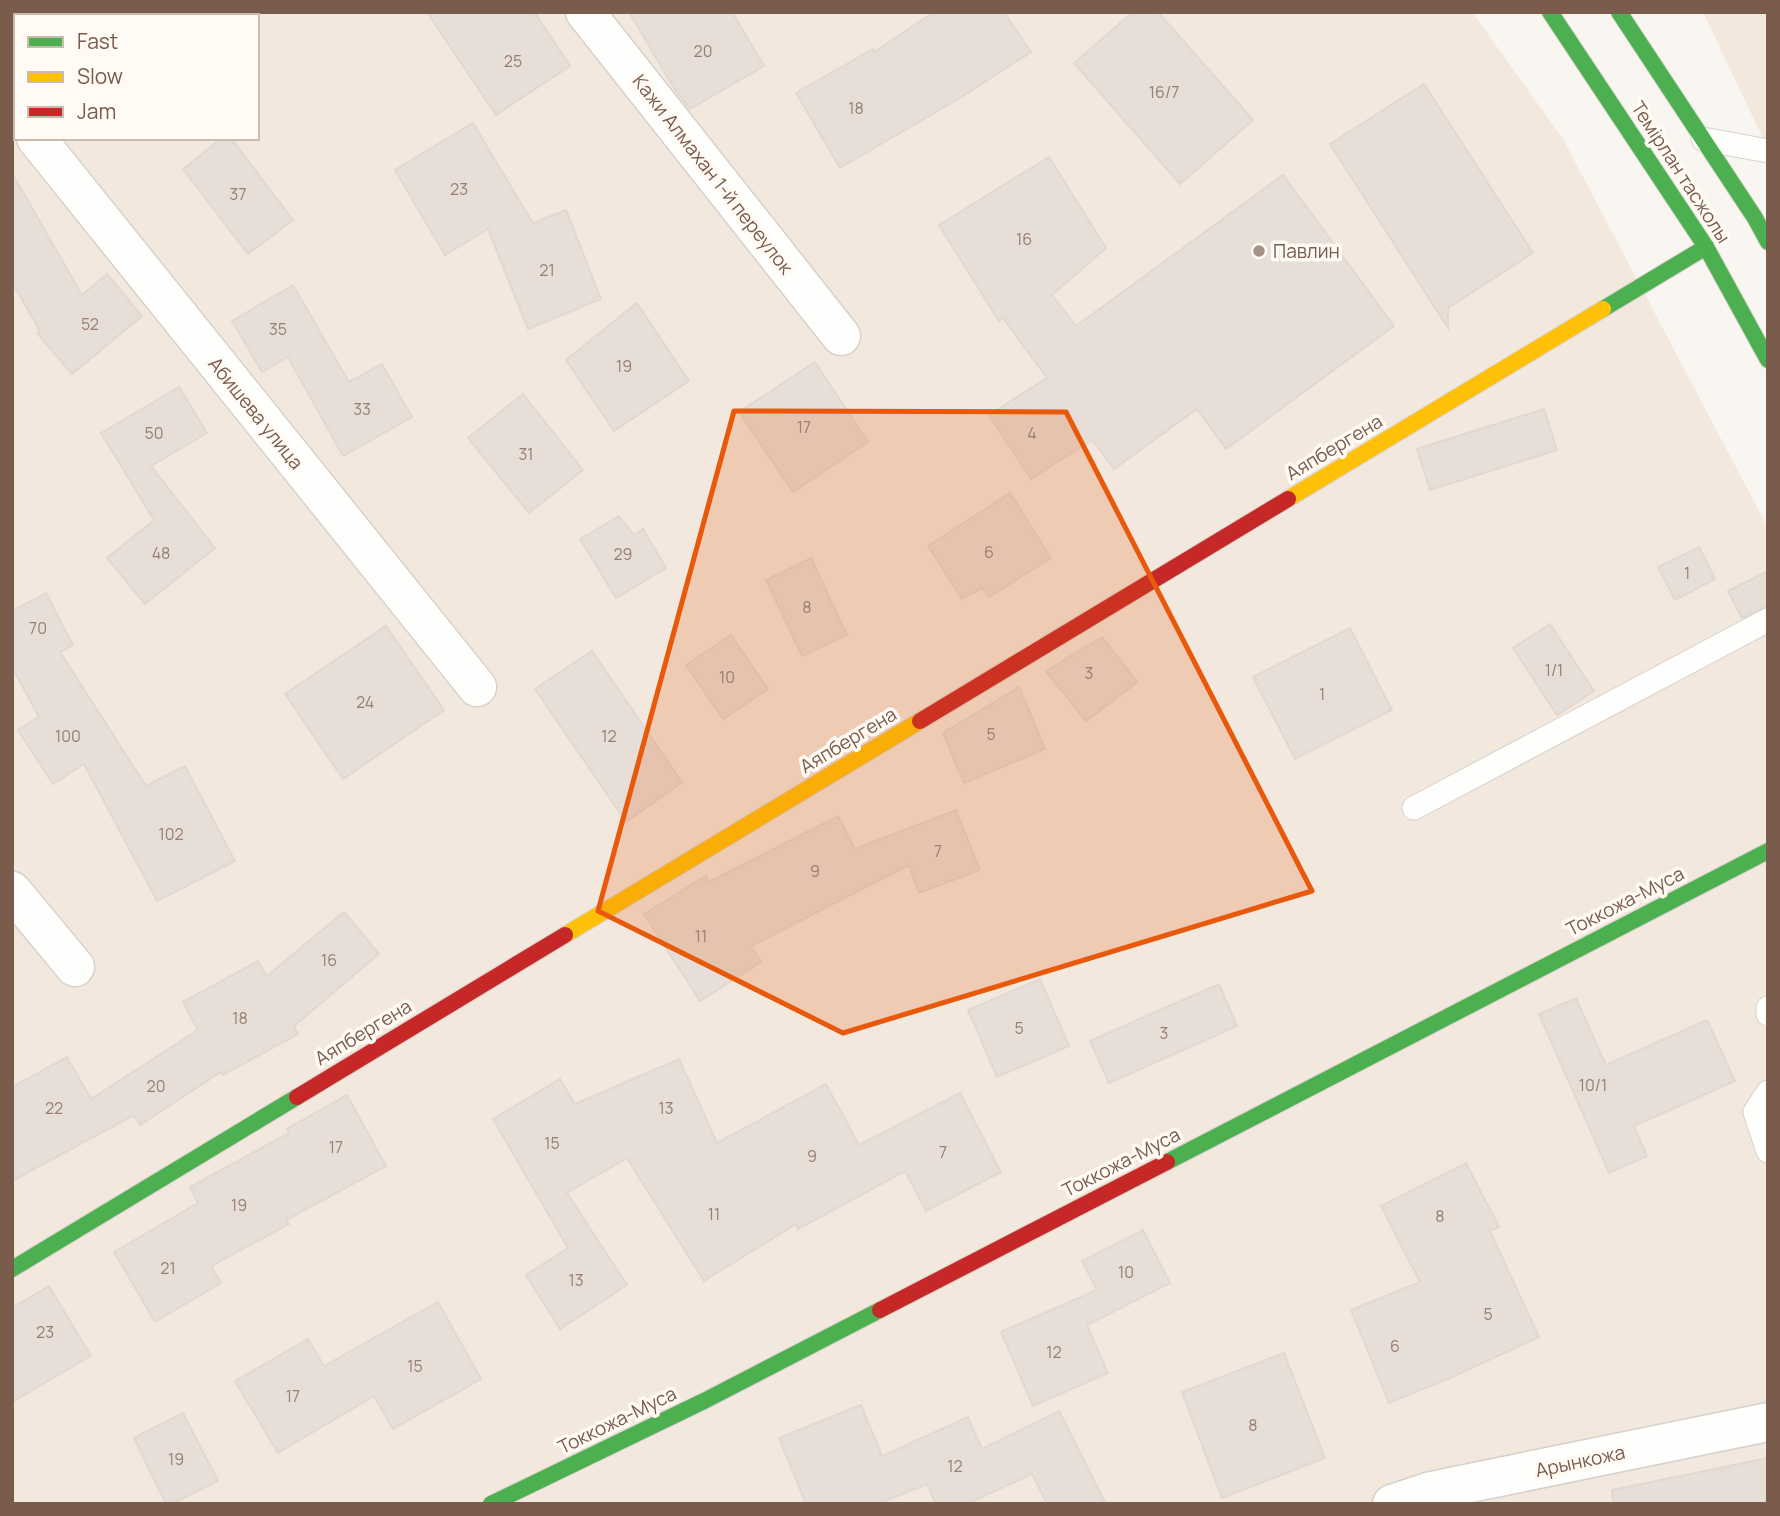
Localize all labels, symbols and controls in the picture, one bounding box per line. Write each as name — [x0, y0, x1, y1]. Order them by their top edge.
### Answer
legend — [14, 14, 259, 140]
text: Fast — [77, 27, 118, 55]
house number: 20 — [694, 40, 712, 62]
house number: 25 — [504, 50, 522, 72]
text: Slow — [77, 62, 123, 90]
street label: Кажи Алмахан 1-й переулок — [627, 69, 800, 280]
house number: 16/7 — [1149, 81, 1179, 103]
street label: Темірлан тасжолы — [1625, 96, 1737, 248]
text: Jam — [77, 97, 116, 125]
house number: 18 — [848, 97, 864, 119]
house number: 23 — [450, 178, 468, 200]
house number: 37 — [230, 183, 246, 205]
house number: 16 — [1016, 228, 1032, 250]
place label: Павлин — [1273, 238, 1340, 264]
marker: Павлин — [1251, 243, 1267, 259]
house number: 21 — [539, 259, 555, 281]
house number: 52 — [81, 313, 99, 335]
house number: 35 — [269, 318, 287, 340]
street label: Абишева улица — [203, 351, 309, 475]
house number: 19 — [616, 355, 632, 377]
house number: 33 — [353, 398, 371, 420]
street label: Аяпбергена — [1281, 408, 1387, 486]
house number: 17 — [797, 416, 811, 438]
house number: 50 — [145, 422, 164, 444]
house number: 4 — [1027, 422, 1037, 444]
house number: 31 — [518, 443, 534, 465]
house number: 6 — [984, 541, 994, 563]
house number: 48 — [152, 542, 170, 564]
house number: 29 — [613, 543, 633, 565]
house number: 1 — [1684, 562, 1690, 584]
house number: 8 — [802, 596, 812, 618]
house number: 70 — [29, 617, 47, 639]
house number: 1/1 — [1545, 659, 1563, 681]
house number: 3 — [1085, 662, 1093, 684]
house number: 10 — [719, 666, 735, 688]
house number: 1 — [1319, 683, 1325, 705]
house number: 24 — [356, 691, 374, 713]
street label: Аяпбергена — [795, 701, 901, 779]
house number: 5 — [986, 723, 996, 745]
house number: 100 — [55, 725, 81, 747]
house number: 12 — [601, 725, 617, 747]
house number: 102 — [158, 823, 184, 845]
house number: 7 — [934, 840, 942, 862]
house number: 9 — [810, 860, 820, 882]
street label: Токкожа-Муса — [1562, 860, 1688, 942]
house number: 11 — [695, 925, 707, 947]
house number: 16 — [321, 949, 337, 971]
street label: Аяпбергена — [310, 993, 416, 1071]
house number: 18 — [232, 1007, 248, 1029]
house number: 5 — [1014, 1017, 1024, 1039]
house number: 3 — [1160, 1022, 1168, 1044]
house number: 10/1 — [1579, 1074, 1607, 1096]
house number: 20 — [147, 1075, 165, 1097]
house number: 22 — [45, 1097, 63, 1119]
house number: 13 — [658, 1097, 674, 1119]
street label: Токкожа-Муса — [1058, 1121, 1184, 1203]
house number: 15 — [544, 1132, 560, 1154]
house number: 17 — [329, 1136, 343, 1158]
house number: 7 — [939, 1141, 947, 1163]
house number: 9 — [807, 1145, 817, 1167]
house number: 19 — [231, 1194, 247, 1216]
house number: 11 — [708, 1203, 720, 1225]
house number: 8 — [1435, 1205, 1445, 1227]
house number: 21 — [160, 1257, 176, 1279]
house number: 10 — [1118, 1261, 1134, 1283]
house number: 13 — [568, 1269, 584, 1291]
house number: 5 — [1483, 1303, 1493, 1325]
house number: 23 — [36, 1321, 54, 1343]
house number: 6 — [1390, 1335, 1400, 1357]
house number: 12 — [1046, 1341, 1062, 1363]
house number: 15 — [407, 1355, 423, 1377]
street label: Токкожа-Муса — [553, 1380, 681, 1460]
house number: 17 — [286, 1385, 300, 1407]
house number: 8 — [1248, 1414, 1258, 1436]
street label: Арынкожа — [1533, 1439, 1627, 1483]
house number: 19 — [168, 1448, 184, 1470]
house number: 12 — [947, 1455, 963, 1477]

